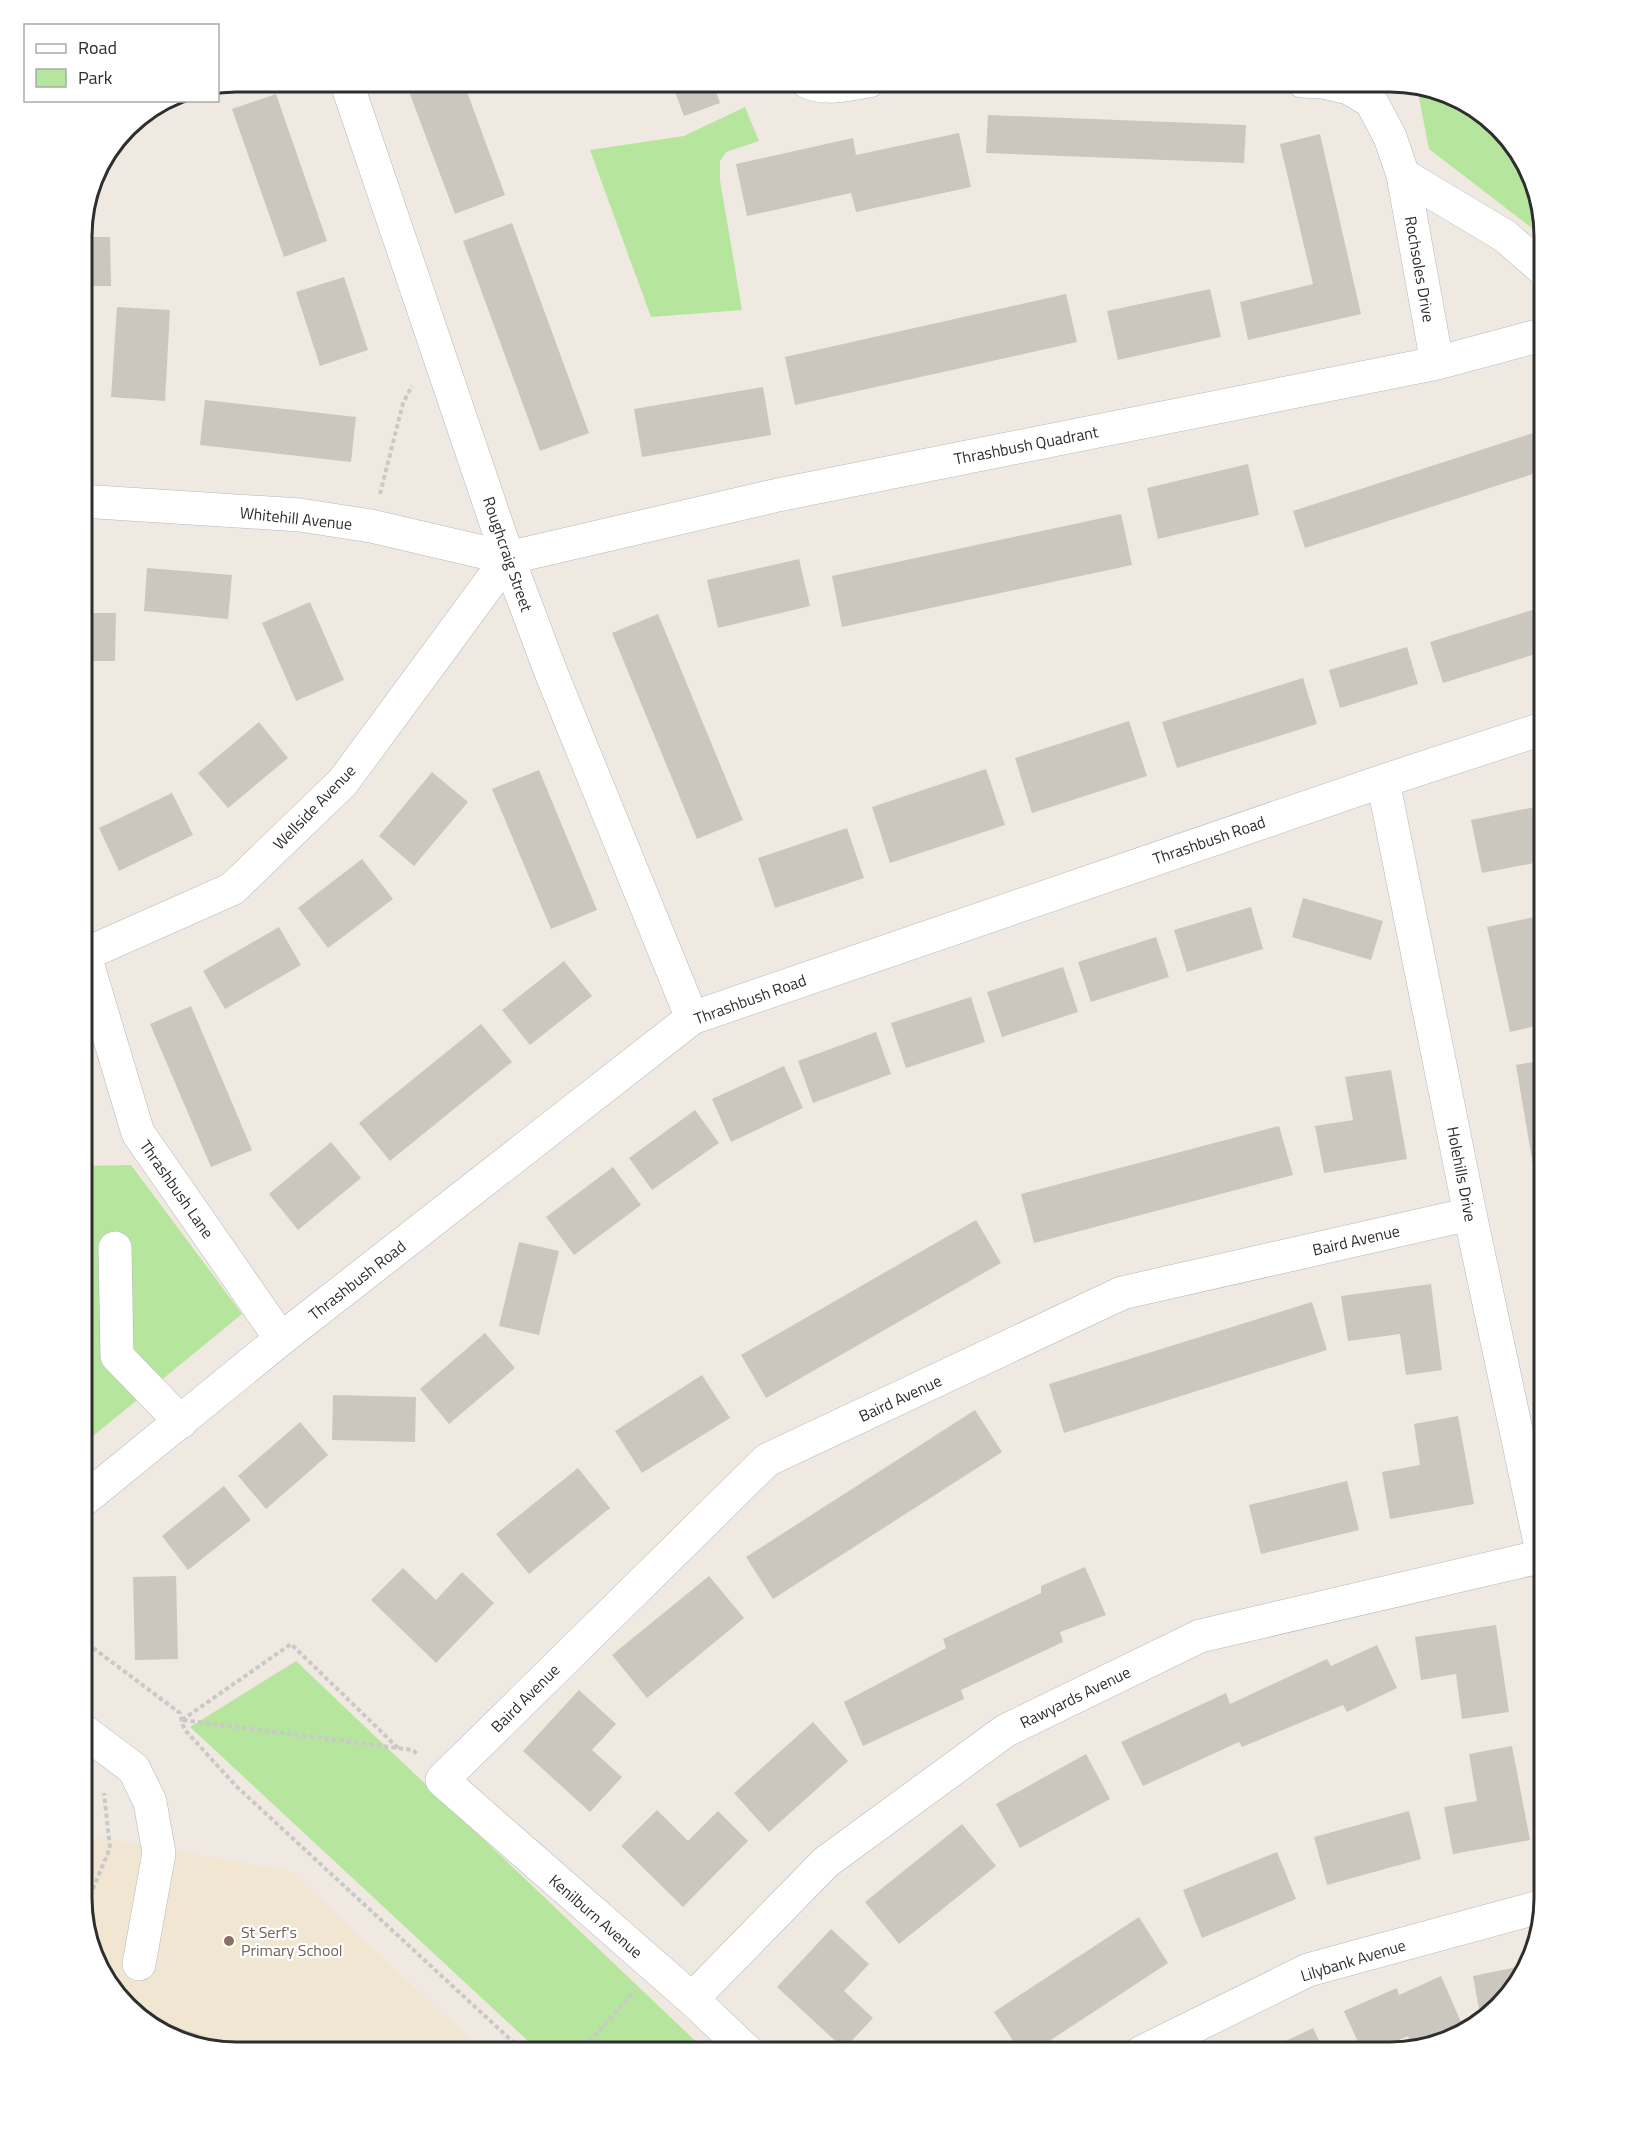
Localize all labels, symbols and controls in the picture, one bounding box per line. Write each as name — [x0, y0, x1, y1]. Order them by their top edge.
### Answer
legend — [24, 24, 219, 102]
text: Road — [78, 34, 117, 61]
text: Park — [78, 64, 113, 91]
street label: Rochsoles Drive — [1399, 214, 1441, 324]
street label: Thrashbush Quadrant — [952, 419, 1100, 471]
street label: Roughcraig Street — [477, 493, 539, 615]
street label: Whitehill Avenue — [239, 500, 353, 536]
street label: Wellside Avenue — [267, 759, 361, 855]
street label: Thrashbush Road — [1149, 809, 1269, 871]
street label: Thrashbush Road — [691, 968, 809, 1030]
street label: Holehills Drive — [1441, 1124, 1483, 1224]
street label: Thrashbush Lane — [134, 1135, 220, 1243]
street label: Baird Avenue — [1310, 1218, 1402, 1262]
street label: Thrashbush Road — [303, 1234, 411, 1326]
street label: Baird Avenue — [855, 1368, 945, 1428]
street label: Baird Avenue — [485, 1658, 565, 1738]
street label: Rawyards Avenue — [1016, 1660, 1134, 1734]
street label: Kenilburn Avenue — [544, 1868, 648, 1964]
place label: St Serf's Primary School — [241, 1920, 343, 1962]
street label: Lilybank Avenue — [1297, 1933, 1409, 1987]
marker: St Serf's Primary School — [222, 1934, 236, 1948]

